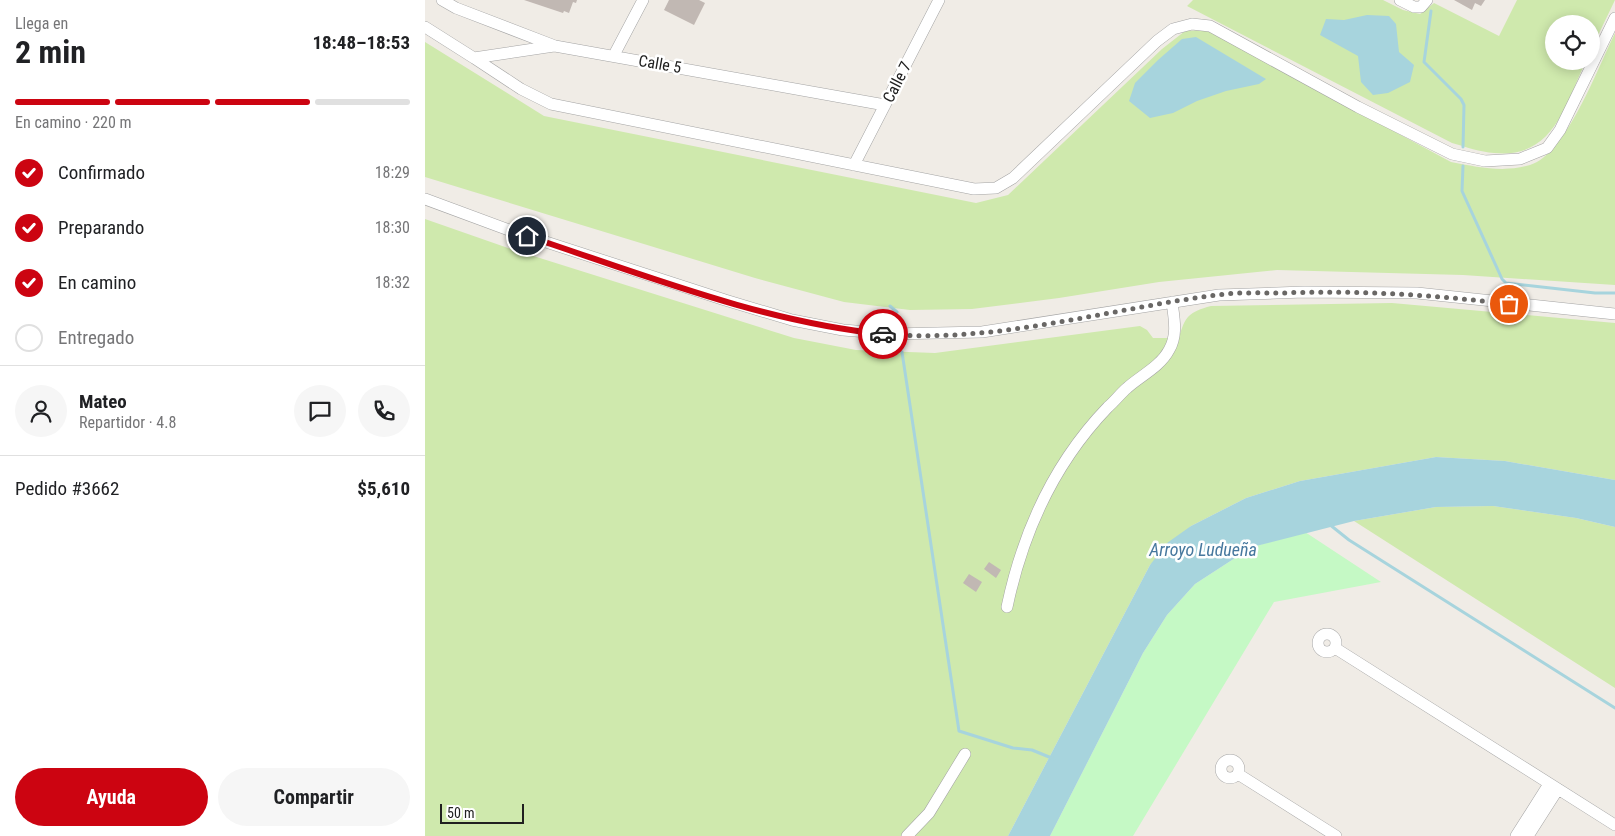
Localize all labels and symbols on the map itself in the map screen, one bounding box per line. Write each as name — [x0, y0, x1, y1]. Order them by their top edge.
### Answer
street label: Calle 5 — [637, 51, 683, 77]
street label: Calle 7 — [879, 58, 915, 106]
pin — [506, 215, 548, 257]
pin — [1488, 283, 1530, 325]
courier — [858, 309, 908, 359]
water label: Arroyo Ludueña — [1148, 539, 1257, 560]
scale bar — [440, 801, 524, 824]

